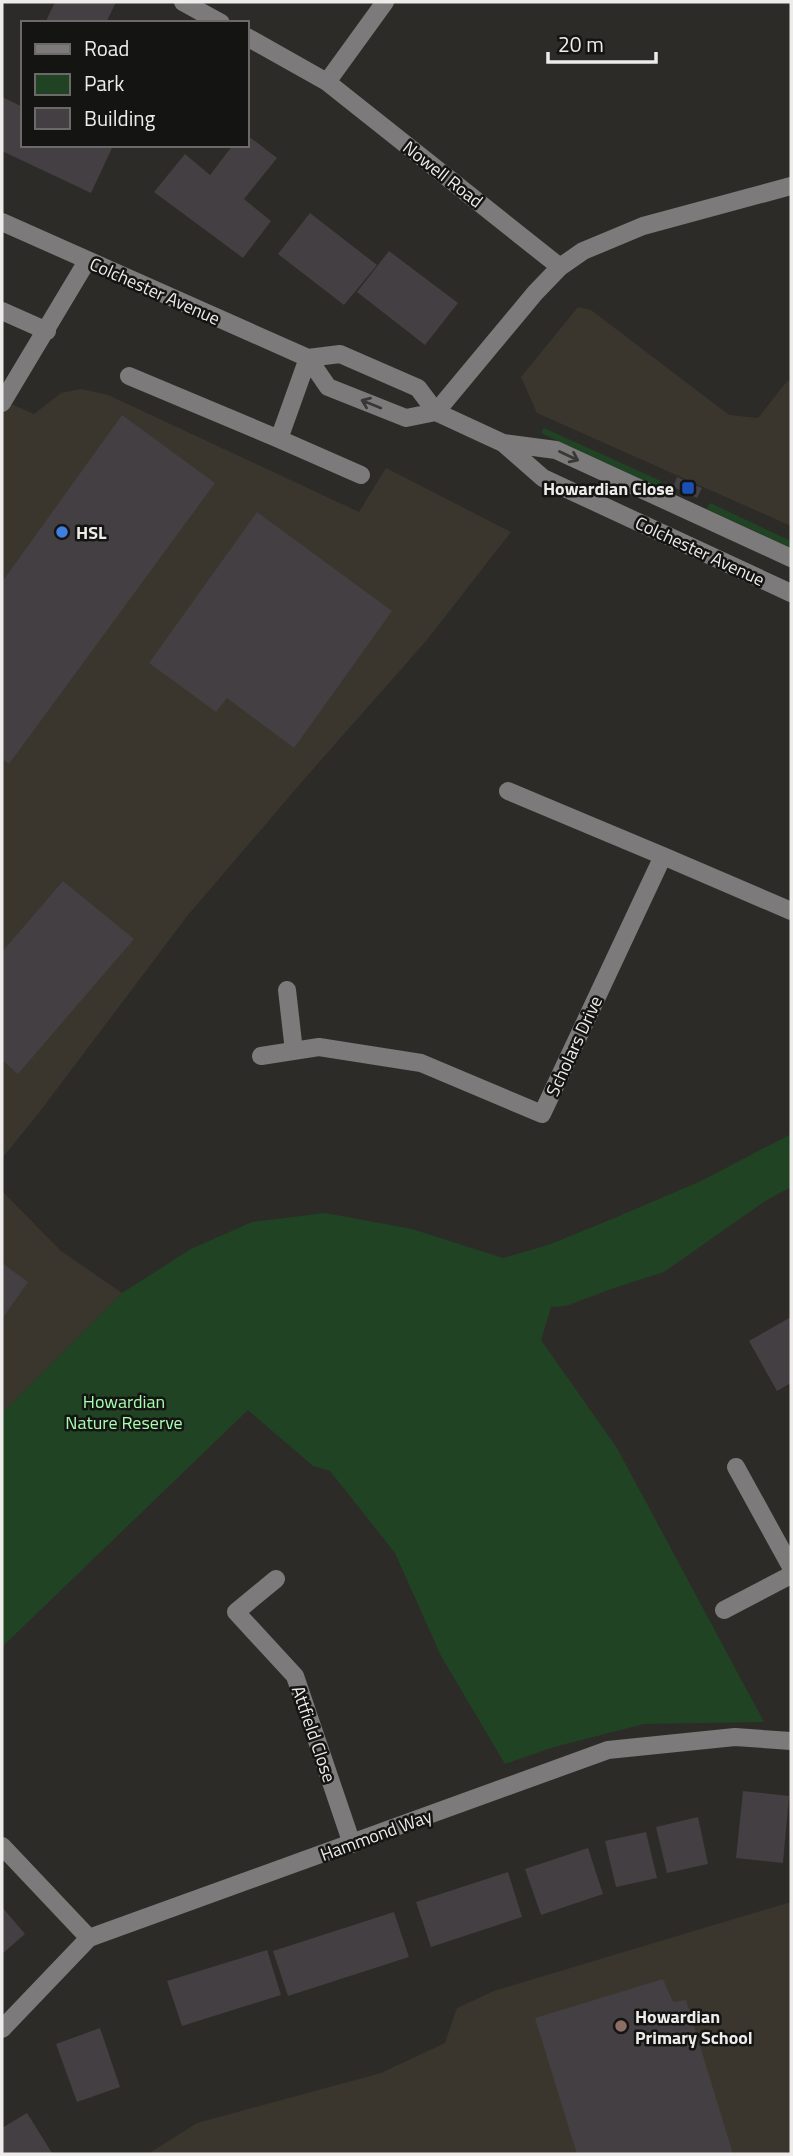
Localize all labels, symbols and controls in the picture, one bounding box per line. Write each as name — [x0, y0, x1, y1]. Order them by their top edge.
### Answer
legend — [21, 21, 248, 147]
scale bar — [548, 21, 656, 65]
text: 20 m — [558, 28, 604, 60]
text: Road — [84, 32, 129, 64]
text: Park — [84, 67, 124, 99]
text: Building — [84, 102, 156, 134]
street label: Nowell Road — [397, 134, 489, 214]
street label: Colchester Avenue — [85, 250, 225, 332]
one-way arrow — [361, 397, 382, 410]
one-way arrow — [559, 451, 580, 464]
place label: Howardian Close — [543, 475, 674, 502]
marker: Howardian Close — [680, 480, 696, 496]
street label: Colchester Avenue — [631, 509, 769, 593]
place label: HSL — [76, 519, 107, 546]
marker: HSL — [54, 524, 70, 540]
street label: Scholars Drive — [539, 991, 609, 1101]
park label: Howardian Nature Reserve — [65, 1388, 183, 1436]
street label: Attfield Close — [285, 1682, 343, 1786]
street label: Hammond Way — [316, 1802, 436, 1868]
place label: Howardian Primary School — [635, 2003, 753, 2051]
marker: Howardian Primary School — [613, 2018, 629, 2034]

